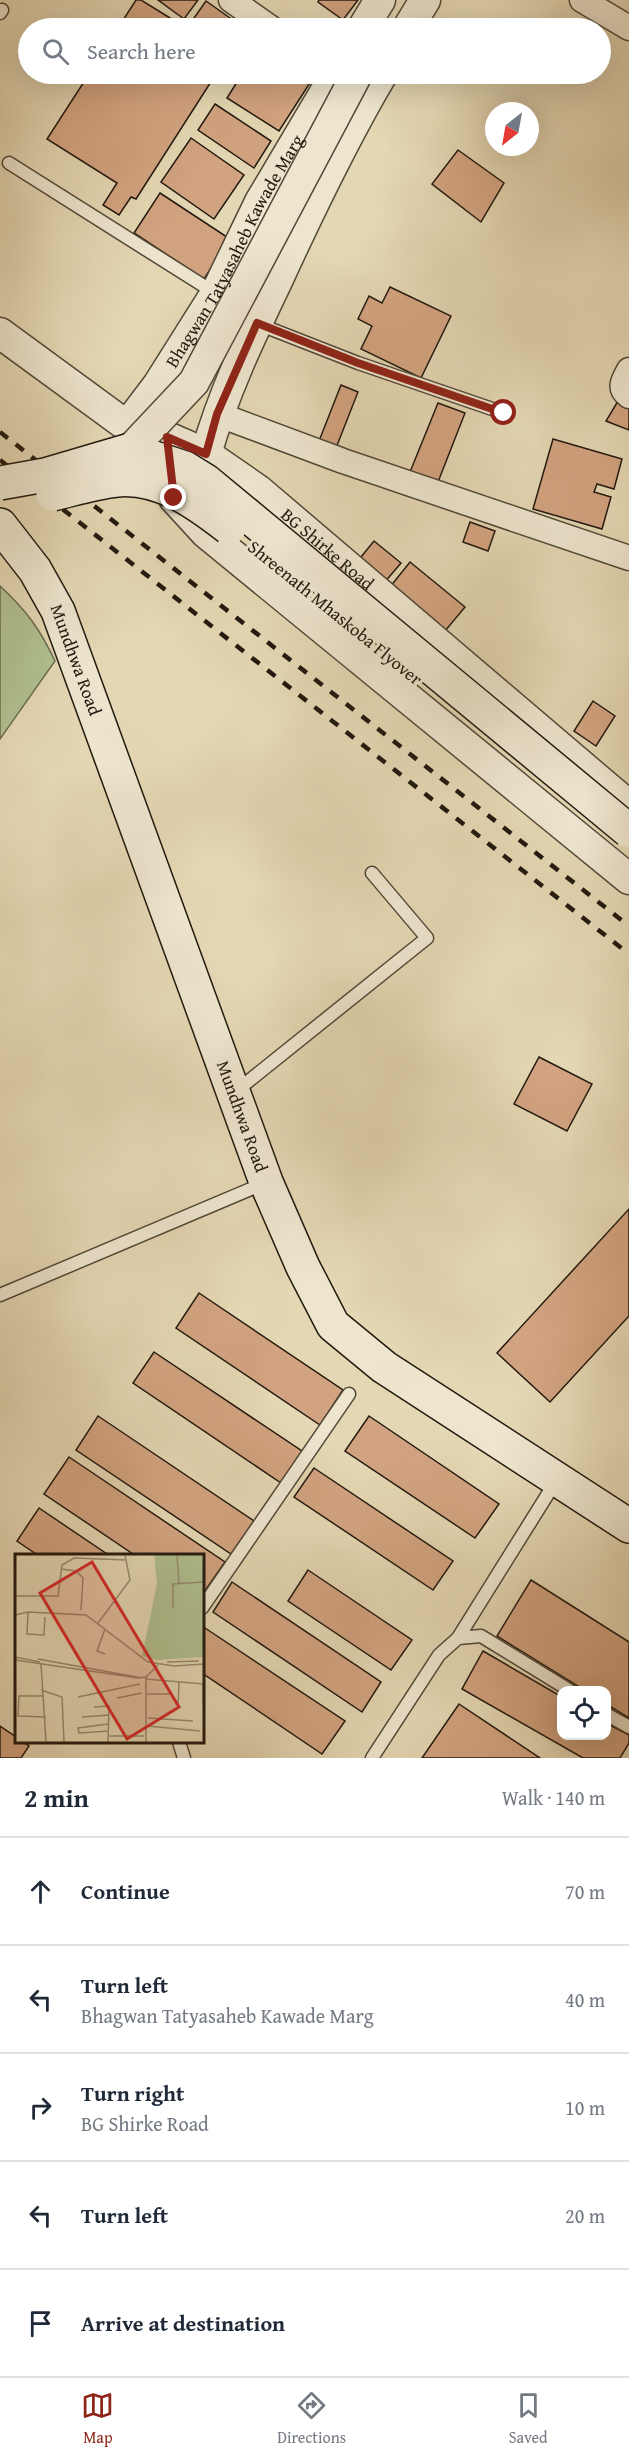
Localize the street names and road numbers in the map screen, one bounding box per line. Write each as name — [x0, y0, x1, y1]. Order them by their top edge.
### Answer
street label: Bhagwan Tatyasaheb Kawade Marg — [158, 129, 310, 373]
street label: BG Shirke Road — [275, 501, 381, 597]
street label: Shreenath Mhaskoba Flyover — [242, 534, 429, 692]
street label: Mundhwa Road — [44, 600, 109, 720]
street label: Mundhwa Road — [210, 1057, 275, 1176]

